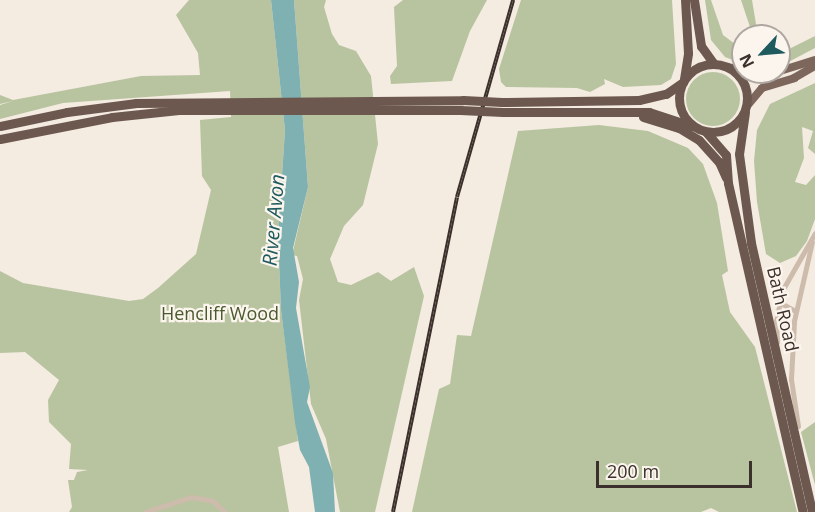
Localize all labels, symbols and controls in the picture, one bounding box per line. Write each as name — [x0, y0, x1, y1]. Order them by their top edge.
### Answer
north arrow — [731, 24, 791, 84]
text: N — [734, 50, 759, 72]
water label: River Avon — [257, 173, 289, 267]
street label: Bath Road — [763, 264, 803, 354]
park label: Hencliff Wood — [161, 302, 279, 324]
scale bar — [599, 449, 755, 487]
text: 200 m — [607, 459, 659, 483]

